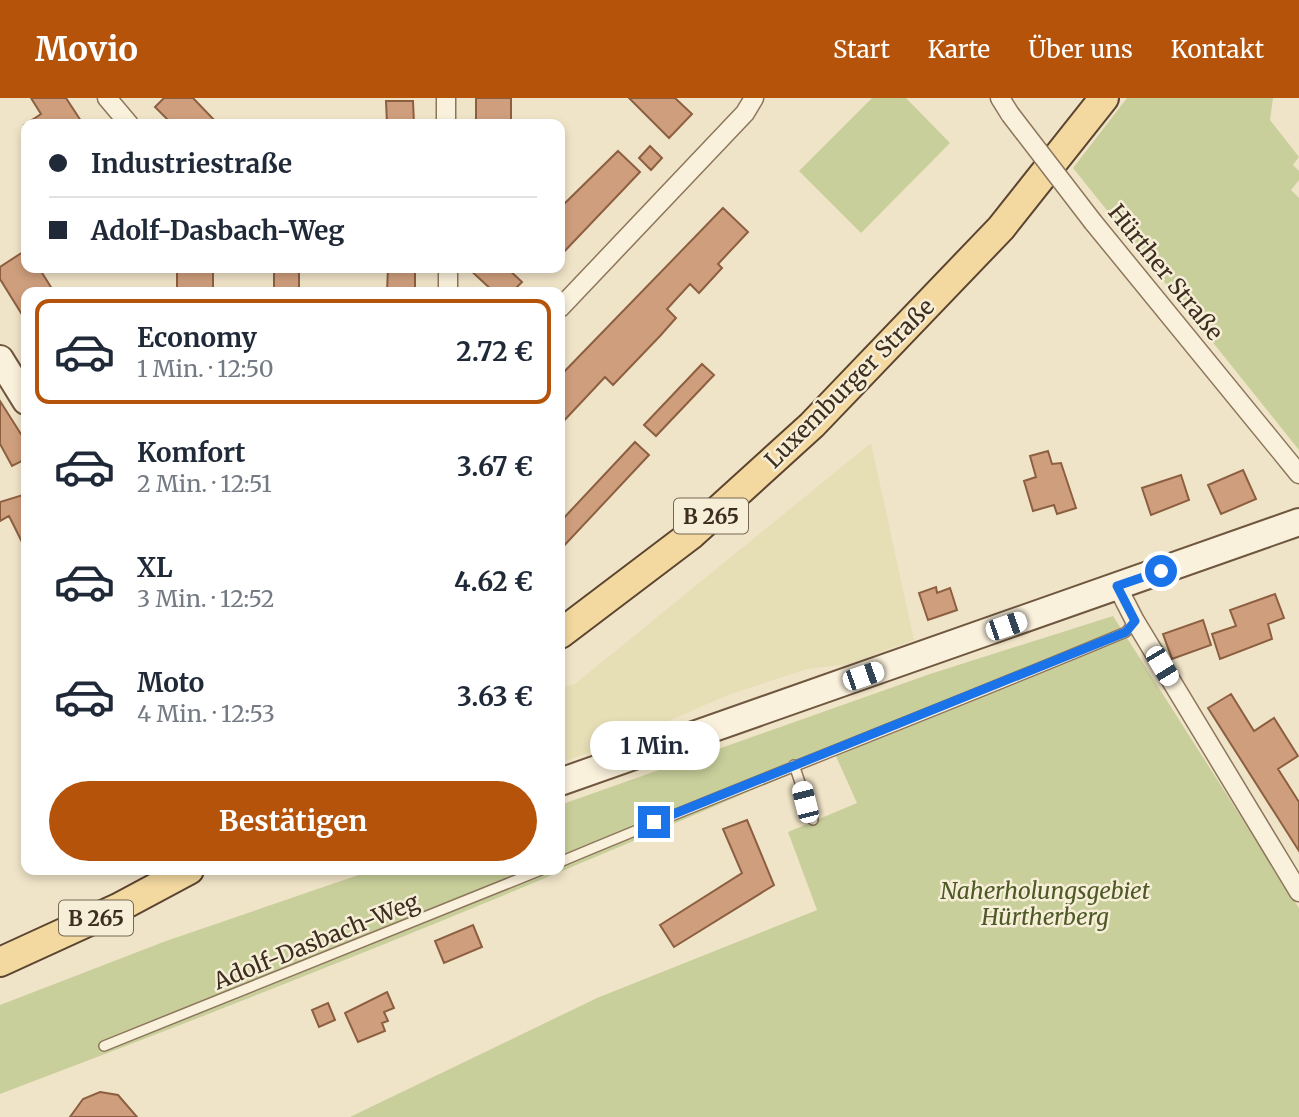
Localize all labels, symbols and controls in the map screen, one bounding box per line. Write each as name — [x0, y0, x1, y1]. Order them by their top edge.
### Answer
text: Movio — [35, 29, 138, 70]
text: Start — [833, 34, 890, 65]
text: Karte — [928, 34, 990, 65]
text: Über uns — [1028, 34, 1133, 65]
text: Kontakt — [1171, 34, 1264, 65]
text: Industriestraße — [91, 147, 292, 180]
street label: Hürther Straße — [1102, 198, 1230, 346]
text: Adolf-Dasbach-Weg — [91, 214, 345, 247]
street label: Luxemburger Straße — [758, 292, 940, 474]
icon: car — [53, 320, 116, 383]
text: Economy — [137, 321, 257, 354]
text: 2.72 € — [456, 335, 533, 368]
text: 1 Min. · 12:50 — [137, 354, 274, 383]
icon: car — [53, 435, 116, 498]
text: Komfort — [137, 436, 246, 469]
text: 3.67 € — [457, 450, 533, 483]
text: 2 Min. · 12:51 — [137, 469, 272, 498]
road number: B 265 — [674, 498, 748, 534]
icon: car — [53, 550, 116, 613]
text: XL — [137, 551, 173, 584]
route start — [1145, 555, 1177, 587]
text: 4.62 € — [454, 565, 533, 598]
text: 3 Min. · 12:52 — [137, 584, 275, 613]
car — [983, 609, 1030, 643]
car — [1143, 643, 1182, 689]
car — [840, 659, 887, 693]
icon: car — [53, 665, 116, 728]
text: Moto — [137, 666, 204, 699]
text: 3.63 € — [457, 680, 533, 713]
text: 4 Min. · 12:53 — [137, 699, 275, 728]
callout: 1 Min. — [589, 720, 719, 770]
text: 1 Min. — [621, 731, 689, 760]
car — [790, 779, 821, 825]
button: Bestätigen — [49, 781, 537, 861]
route end — [638, 806, 670, 838]
park label: Naherholungsgebiet Hürtherberg — [940, 876, 1150, 931]
street label: Adolf-Dasbach-Weg — [208, 886, 423, 996]
road number: B 265 — [59, 900, 133, 936]

